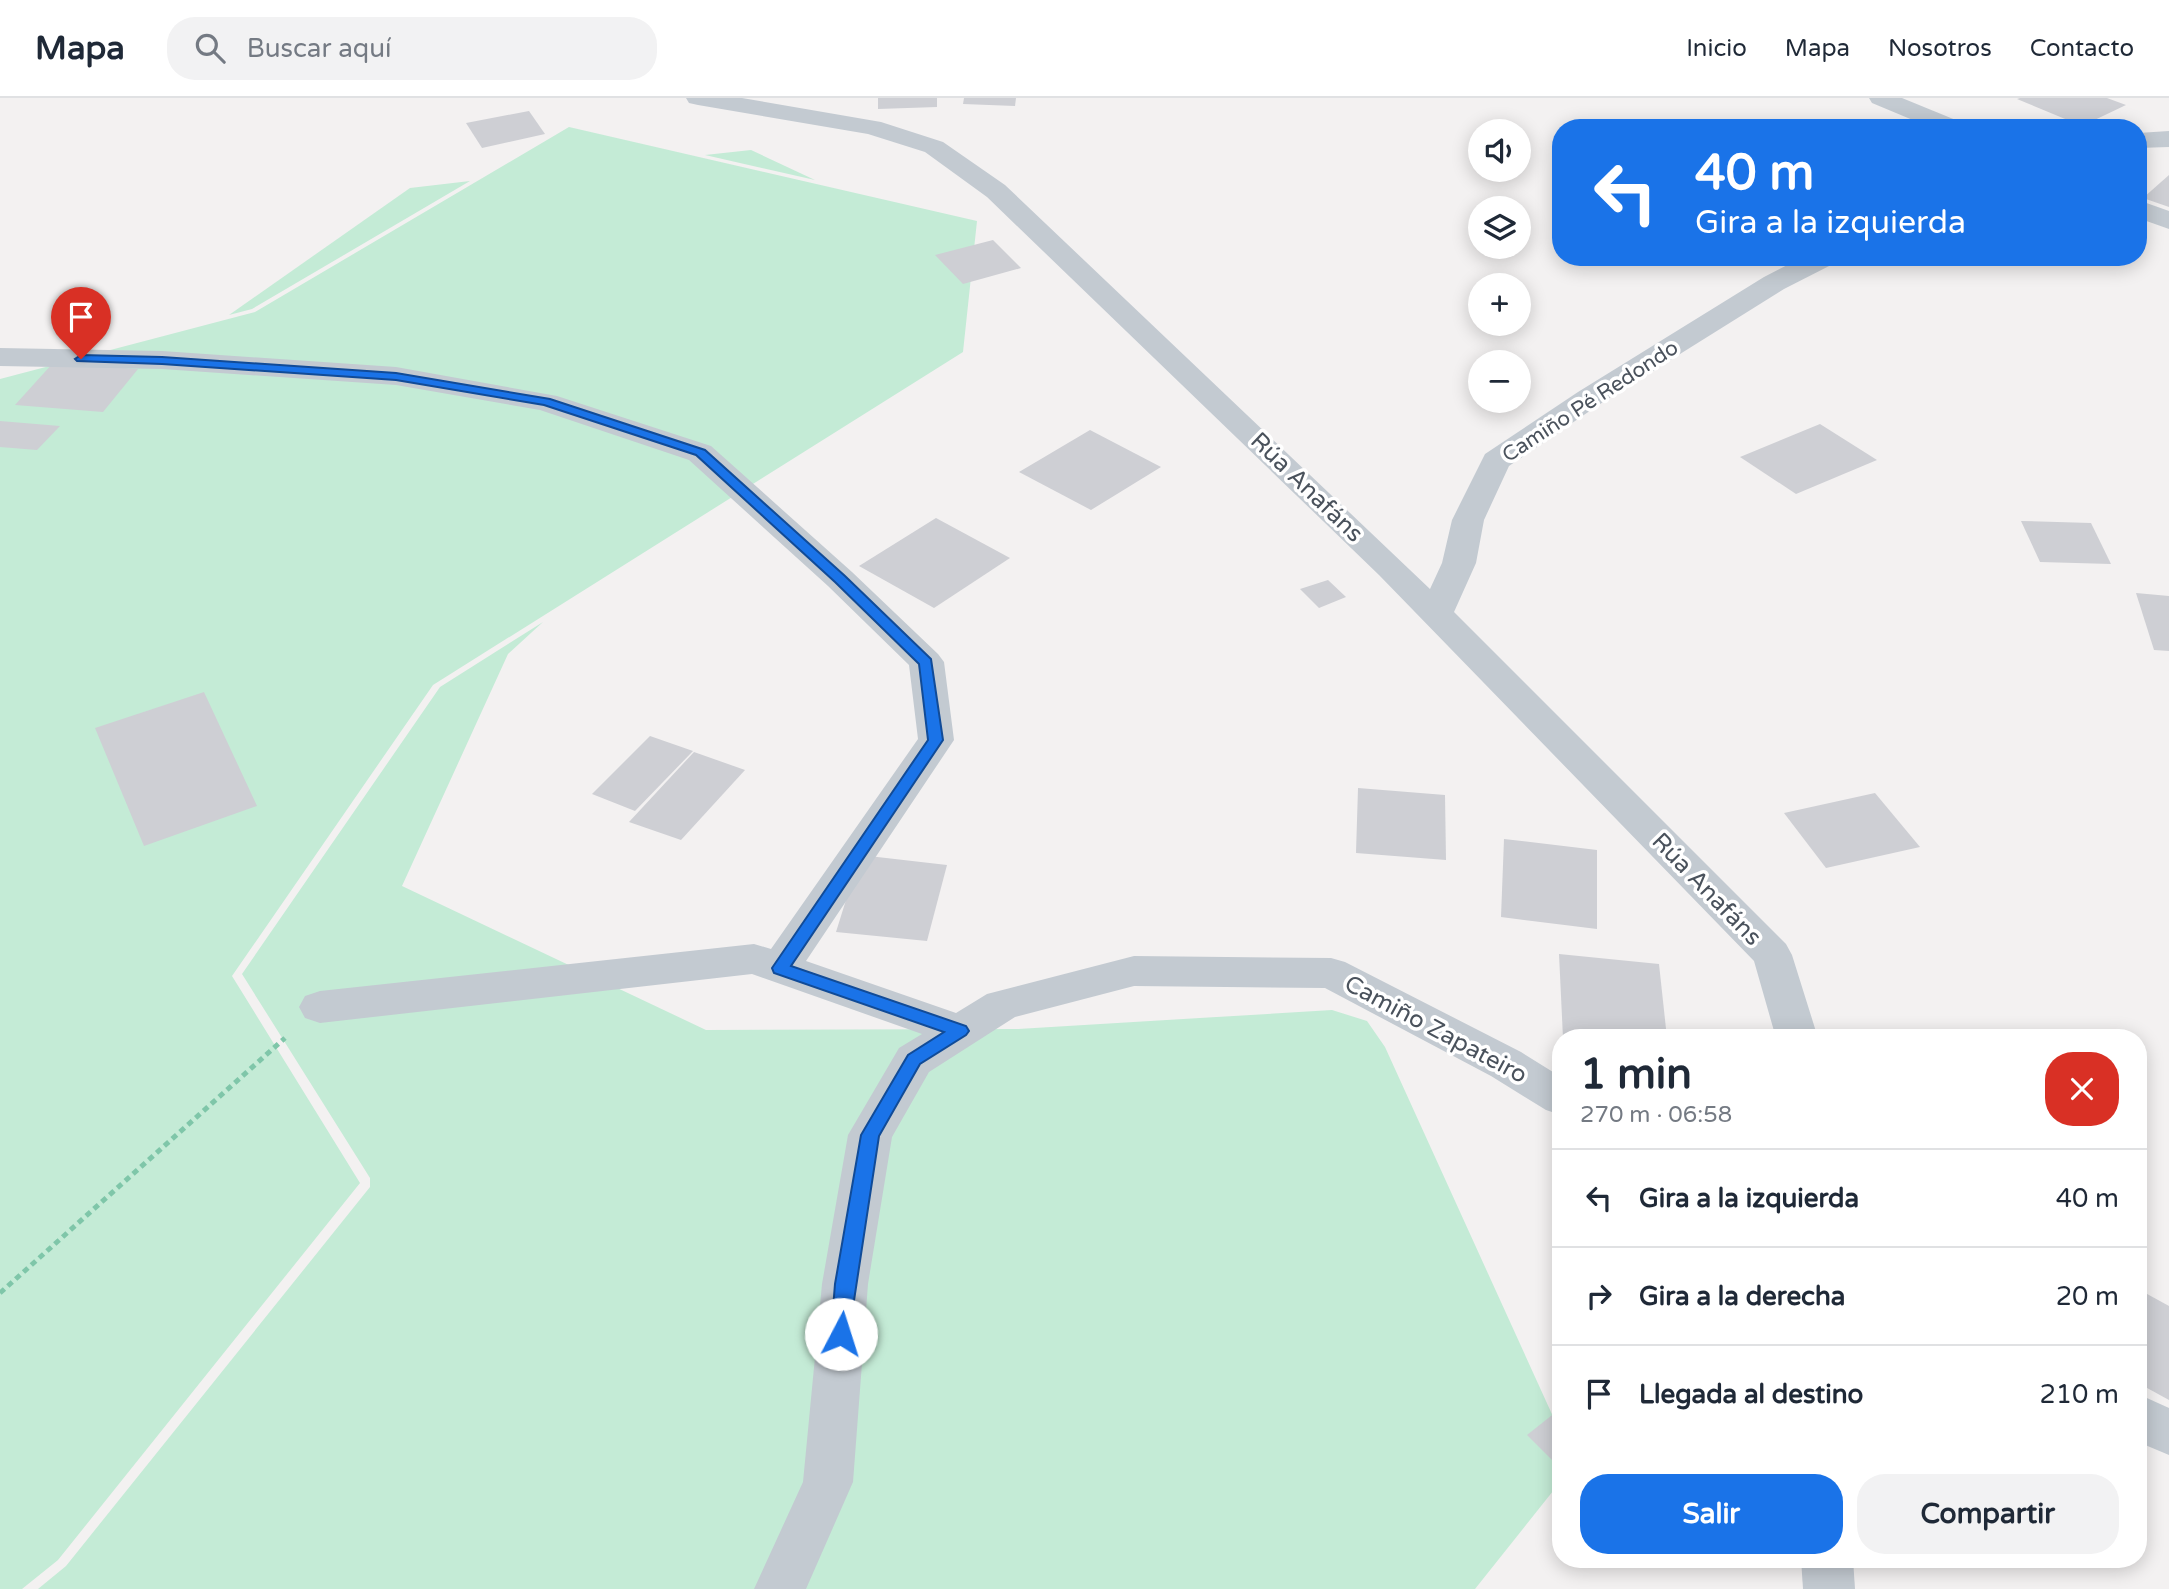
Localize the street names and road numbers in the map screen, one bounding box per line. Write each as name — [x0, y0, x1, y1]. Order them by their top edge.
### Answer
street label: Camiño Pé Redondo — [1498, 335, 1683, 468]
street label: Rúa Anafáns — [1244, 426, 1369, 548]
street label: Rúa Anafáns — [1646, 827, 1768, 952]
street label: Camiño Zapateiro — [1339, 969, 1532, 1090]

